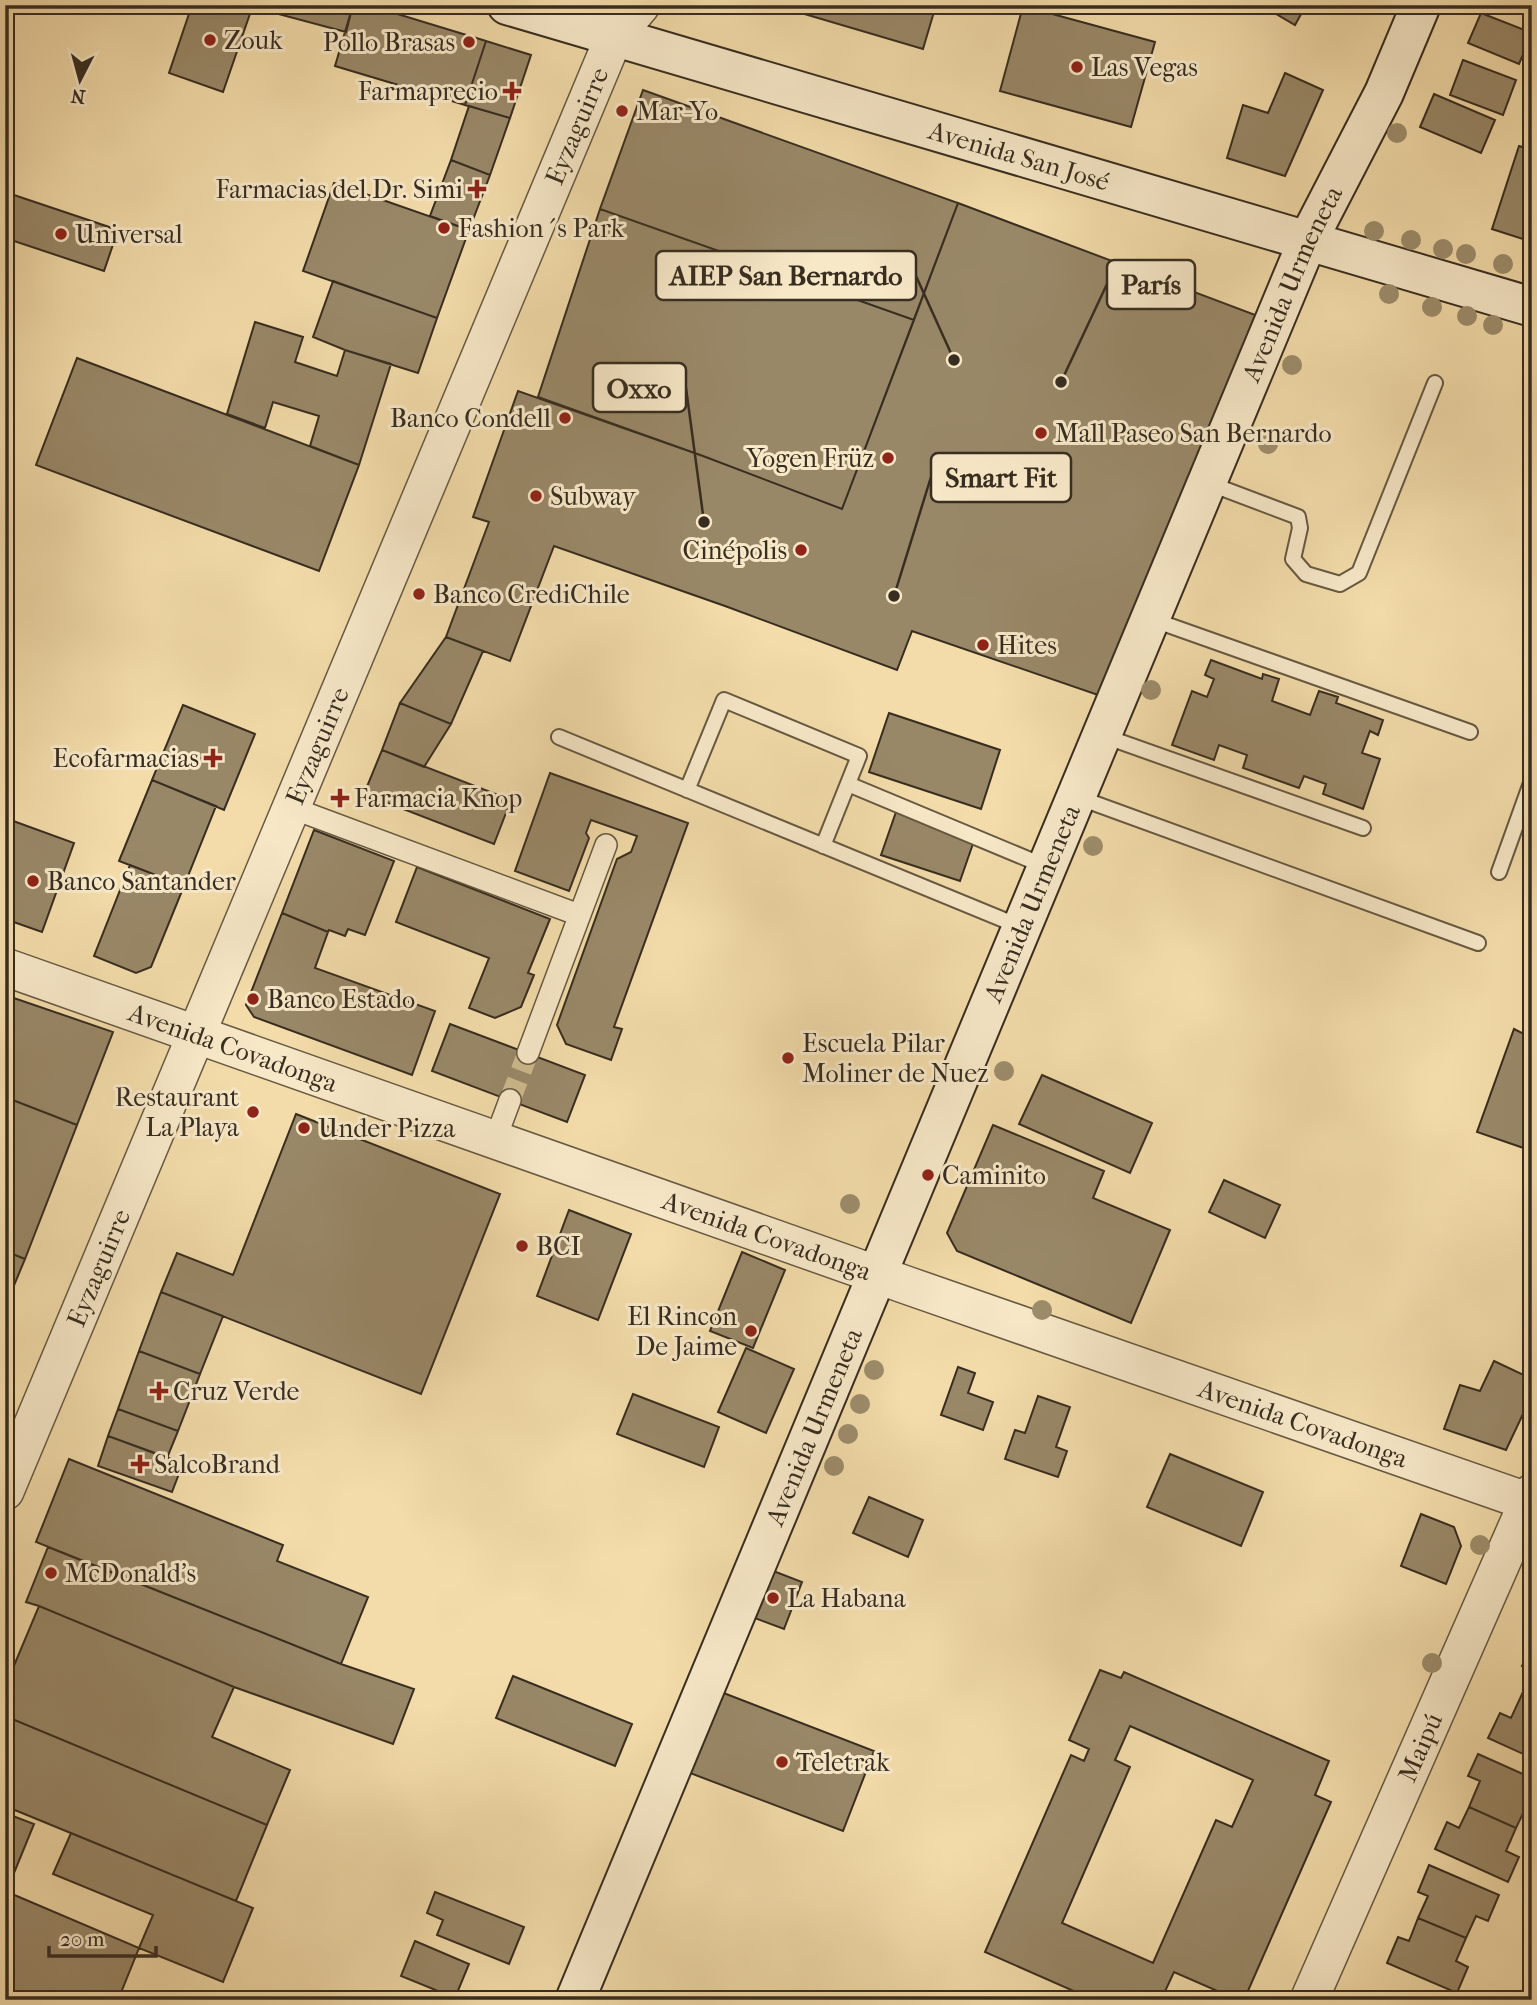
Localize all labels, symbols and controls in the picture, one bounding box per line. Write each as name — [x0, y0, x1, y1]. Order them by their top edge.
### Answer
place label: Zouk — [224, 25, 283, 56]
place label: Pollo Brasas — [323, 27, 455, 58]
marker: Zouk — [202, 32, 218, 48]
marker: Pollo Brasas — [461, 34, 477, 50]
north arrow — [46, 46, 116, 116]
place label: Las Vegas — [1091, 52, 1198, 83]
marker: Las Vegas — [1069, 59, 1085, 75]
street label: Eyzaguirre — [539, 63, 616, 189]
place label: Farmaprecio — [358, 76, 498, 107]
marker: Farmaprecio — [504, 83, 520, 99]
text: N — [69, 84, 87, 108]
place label: Mar-Yo — [636, 96, 718, 127]
marker: Mar-Yo — [614, 103, 630, 119]
street label: Avenida San José — [924, 115, 1113, 198]
place label: Farmacias del Dr. Simi — [215, 174, 463, 205]
street label: Avenida Urmeneta — [1235, 180, 1350, 387]
marker: Farmacias del Dr. Simi — [469, 181, 485, 197]
place label: Fashion´s Park — [458, 213, 625, 244]
place label: Universal — [75, 219, 183, 250]
marker: Fashion´s Park — [436, 220, 452, 236]
marker: Universal — [53, 226, 69, 242]
callout: AIEP San Bernardo — [656, 251, 916, 300]
text: AIEP San Bernardo — [668, 259, 902, 292]
callout: París — [1107, 260, 1195, 309]
text: París — [1121, 268, 1181, 301]
callout: Oxxo — [593, 363, 686, 412]
text: Oxxo — [606, 372, 672, 405]
place label: Banco Condell — [390, 403, 551, 434]
marker: Banco Condell — [557, 410, 573, 426]
place label: Mall Paseo San Bernardo — [1055, 418, 1332, 449]
marker: Mall Paseo San Bernardo — [1033, 425, 1049, 441]
place label: Yogen Früz — [746, 443, 874, 474]
marker: Yogen Früz — [880, 450, 896, 466]
callout: Smart Fit — [931, 453, 1071, 502]
text: Smart Fit — [945, 461, 1058, 494]
place label: Subway — [550, 481, 637, 512]
marker: Subway — [528, 488, 544, 504]
place label: Cinépolis — [683, 535, 787, 566]
marker: Cinépolis — [793, 542, 809, 558]
place label: Banco CrediChile — [433, 579, 630, 610]
marker: Banco CrediChile — [411, 586, 427, 602]
place label: Hites — [997, 630, 1057, 661]
marker: Hites — [975, 637, 991, 653]
street label: Eyzaguirre — [279, 682, 356, 809]
place label: Ecofarmacias — [53, 743, 199, 774]
marker: Ecofarmacias — [205, 750, 221, 766]
place label: Farmacia Knop — [354, 783, 522, 814]
marker: Farmacia Knop — [332, 790, 348, 806]
street label: Avenida Urmeneta — [977, 799, 1087, 1008]
place label: Banco Santander — [47, 866, 236, 897]
marker: Banco Santander — [25, 873, 41, 889]
place label: Banco Estado — [267, 984, 415, 1015]
marker: Banco Estado — [245, 991, 261, 1007]
street label: Avenida Covadonga — [124, 997, 343, 1099]
place label: Escuela Pilar Moliner de Nuez — [802, 1028, 989, 1089]
marker: Escuela Pilar Moliner de Nuez — [780, 1050, 796, 1066]
place label: Restaurant La Playa — [115, 1082, 240, 1143]
marker: Restaurant La Playa — [245, 1104, 261, 1120]
place label: Under Pizza — [318, 1113, 456, 1144]
marker: Under Pizza — [296, 1120, 312, 1136]
place label: Caminito — [942, 1160, 1046, 1191]
marker: Caminito — [920, 1167, 936, 1183]
street label: Avenida Covadonga — [657, 1185, 876, 1288]
street label: Eyzaguirre — [61, 1205, 137, 1331]
place label: BCI — [536, 1231, 581, 1262]
marker: BCI — [514, 1238, 530, 1254]
place label: El Rincon De Jaime — [627, 1301, 737, 1362]
marker: El Rincon De Jaime — [743, 1323, 759, 1339]
street label: Avenida Urmeneta — [759, 1323, 869, 1531]
street label: Avenida Covadonga — [1193, 1373, 1413, 1475]
place label: Cruz Verde — [173, 1376, 300, 1407]
marker: Cruz Verde — [151, 1383, 167, 1399]
place label: SalcoBrand — [154, 1449, 281, 1480]
marker: SalcoBrand — [132, 1456, 148, 1472]
place label: McDonald's — [65, 1558, 196, 1589]
marker: McDonald's — [43, 1565, 59, 1581]
place label: La Habana — [787, 1583, 907, 1614]
marker: La Habana — [765, 1590, 781, 1606]
street label: Maipú — [1392, 1708, 1449, 1787]
place label: Teletrak — [796, 1747, 890, 1778]
marker: Teletrak — [774, 1754, 790, 1770]
scale bar — [49, 1914, 156, 1958]
text: 20 m — [60, 1927, 105, 1951]

